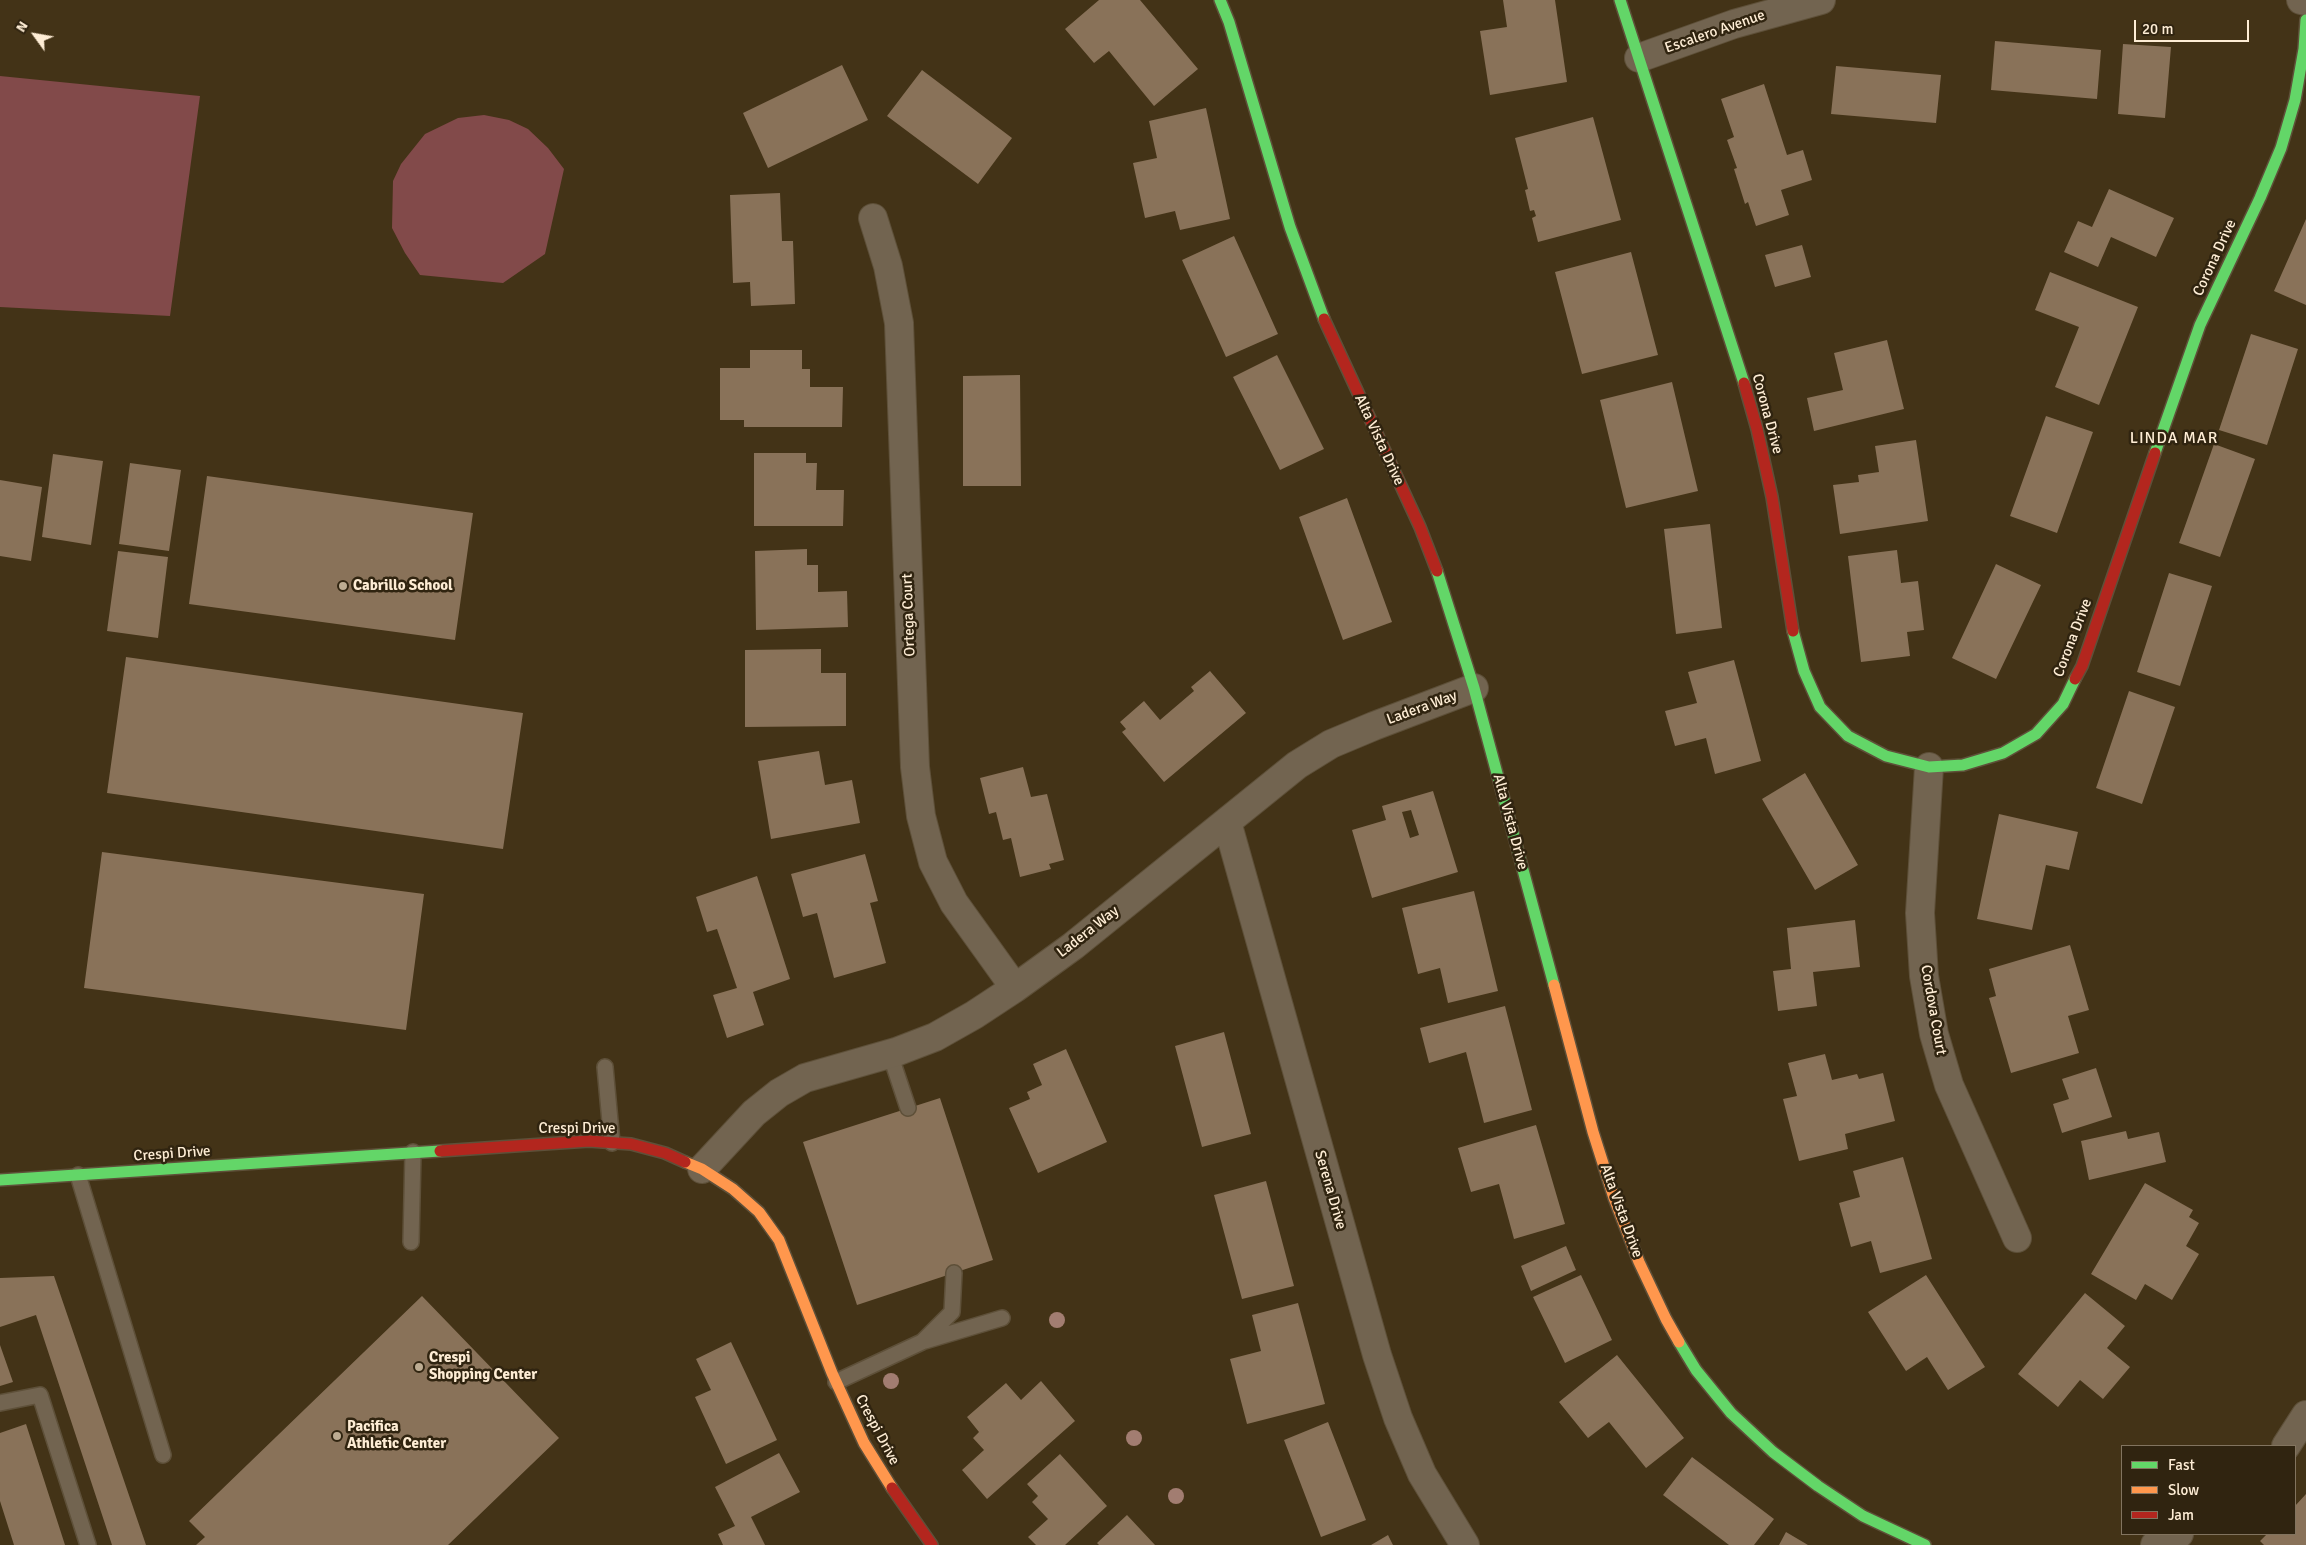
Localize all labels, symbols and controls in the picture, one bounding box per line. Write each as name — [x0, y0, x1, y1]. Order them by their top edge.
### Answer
street label: Escalero Avenue — [1663, 6, 1767, 58]
north arrow — [10, 10, 60, 60]
scale bar — [2136, 10, 2251, 42]
text: N — [12, 18, 32, 35]
text: 20 m — [2142, 20, 2173, 38]
street label: Corona Drive — [2189, 217, 2241, 299]
street label: Corona Drive — [1748, 372, 1786, 456]
street label: Alta Vista Drive — [1350, 392, 1408, 488]
district label: LINDA MAR — [2129, 429, 2219, 449]
street label: Ortega Court — [899, 573, 919, 657]
place label: Cabrillo School — [353, 577, 453, 595]
marker: Cabrillo School — [337, 580, 349, 592]
street label: Corona Drive — [2050, 596, 2096, 680]
street label: Ladera Way — [1384, 687, 1460, 729]
street label: Alta Vista Drive — [1489, 772, 1531, 872]
street label: Ladera Way — [1053, 902, 1123, 962]
street label: Cordova Court — [1916, 963, 1950, 1057]
street label: Crespi Drive — [538, 1120, 616, 1138]
street label: Crespi Drive — [133, 1142, 211, 1166]
street label: Serena Drive — [1310, 1148, 1350, 1232]
street label: Alta Vista Drive — [1596, 1162, 1646, 1260]
place label: Crespi Shopping Center — [429, 1349, 537, 1384]
marker: Crespi Shopping Center — [413, 1361, 425, 1373]
street label: Crespi Drive — [851, 1392, 903, 1468]
place label: Pacifica Athletic Center — [347, 1418, 446, 1453]
marker: Pacifica Athletic Center — [331, 1430, 343, 1442]
legend — [2121, 1445, 2296, 1535]
text: Fast — [2168, 1456, 2195, 1474]
text: Slow — [2168, 1481, 2199, 1499]
text: Jam — [2168, 1506, 2194, 1524]

